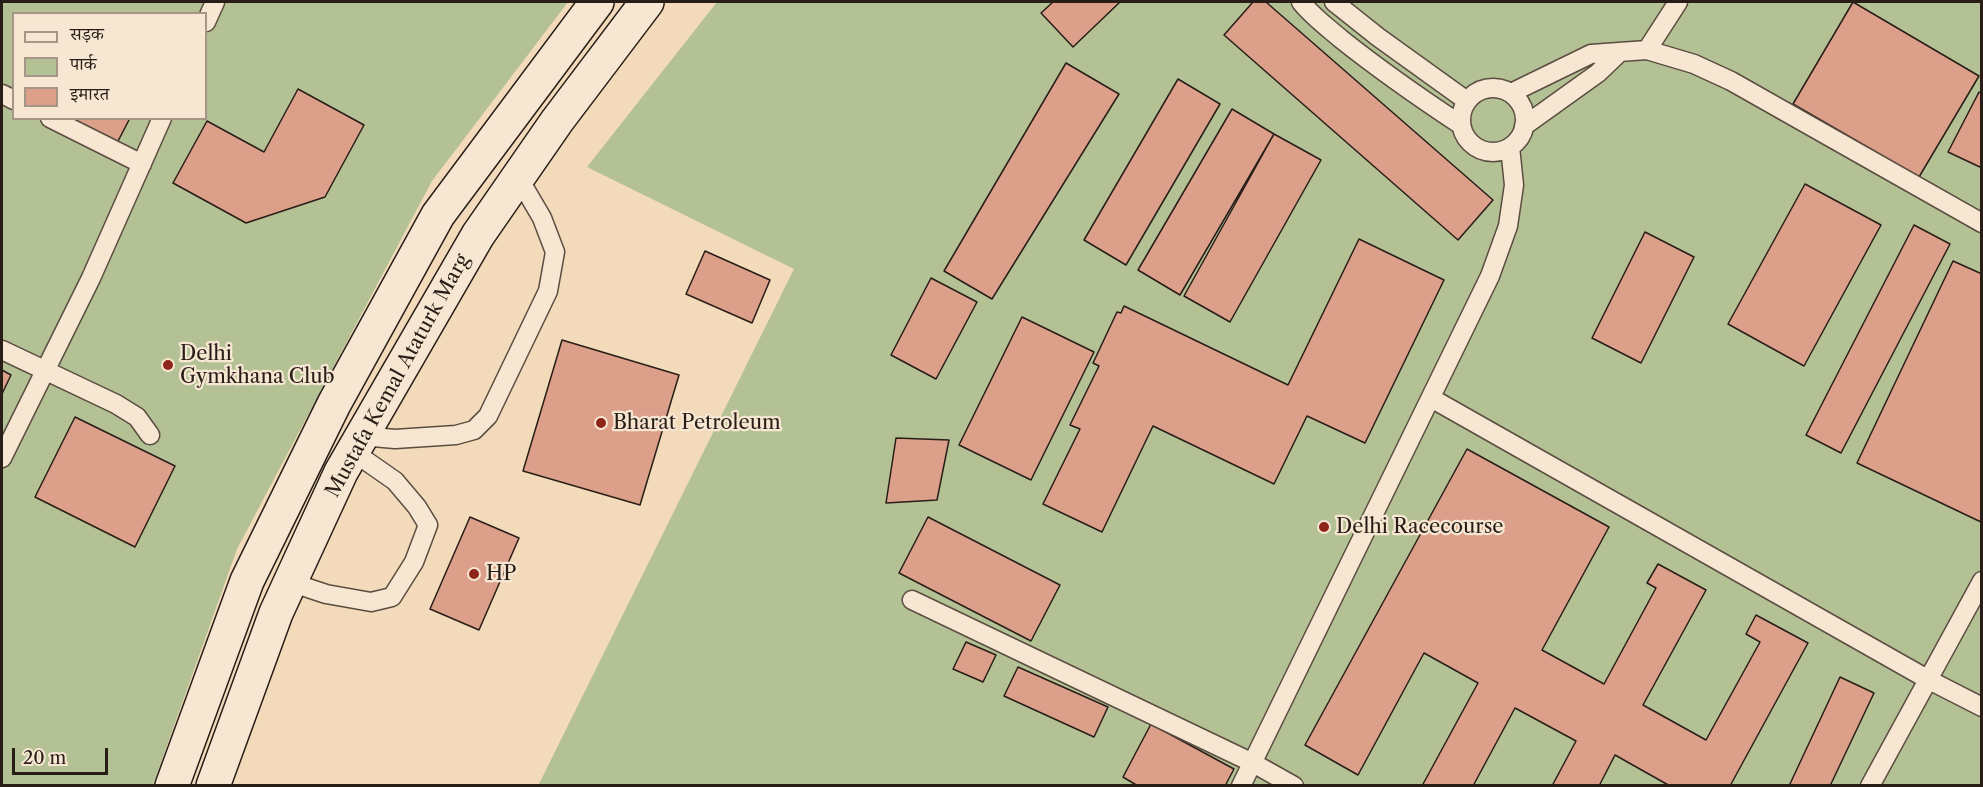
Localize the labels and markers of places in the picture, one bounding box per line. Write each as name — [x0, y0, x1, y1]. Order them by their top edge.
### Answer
place label: Delhi Gymkhana Club — [180, 342, 335, 389]
marker: Delhi Gymkhana Club — [161, 358, 175, 372]
place label: Bharat Petroleum — [613, 411, 781, 435]
marker: Bharat Petroleum — [594, 416, 608, 430]
place label: Delhi Racecourse — [1336, 515, 1504, 539]
marker: Delhi Racecourse — [1317, 520, 1331, 534]
place label: HP — [486, 562, 516, 586]
marker: HP — [467, 567, 481, 581]

